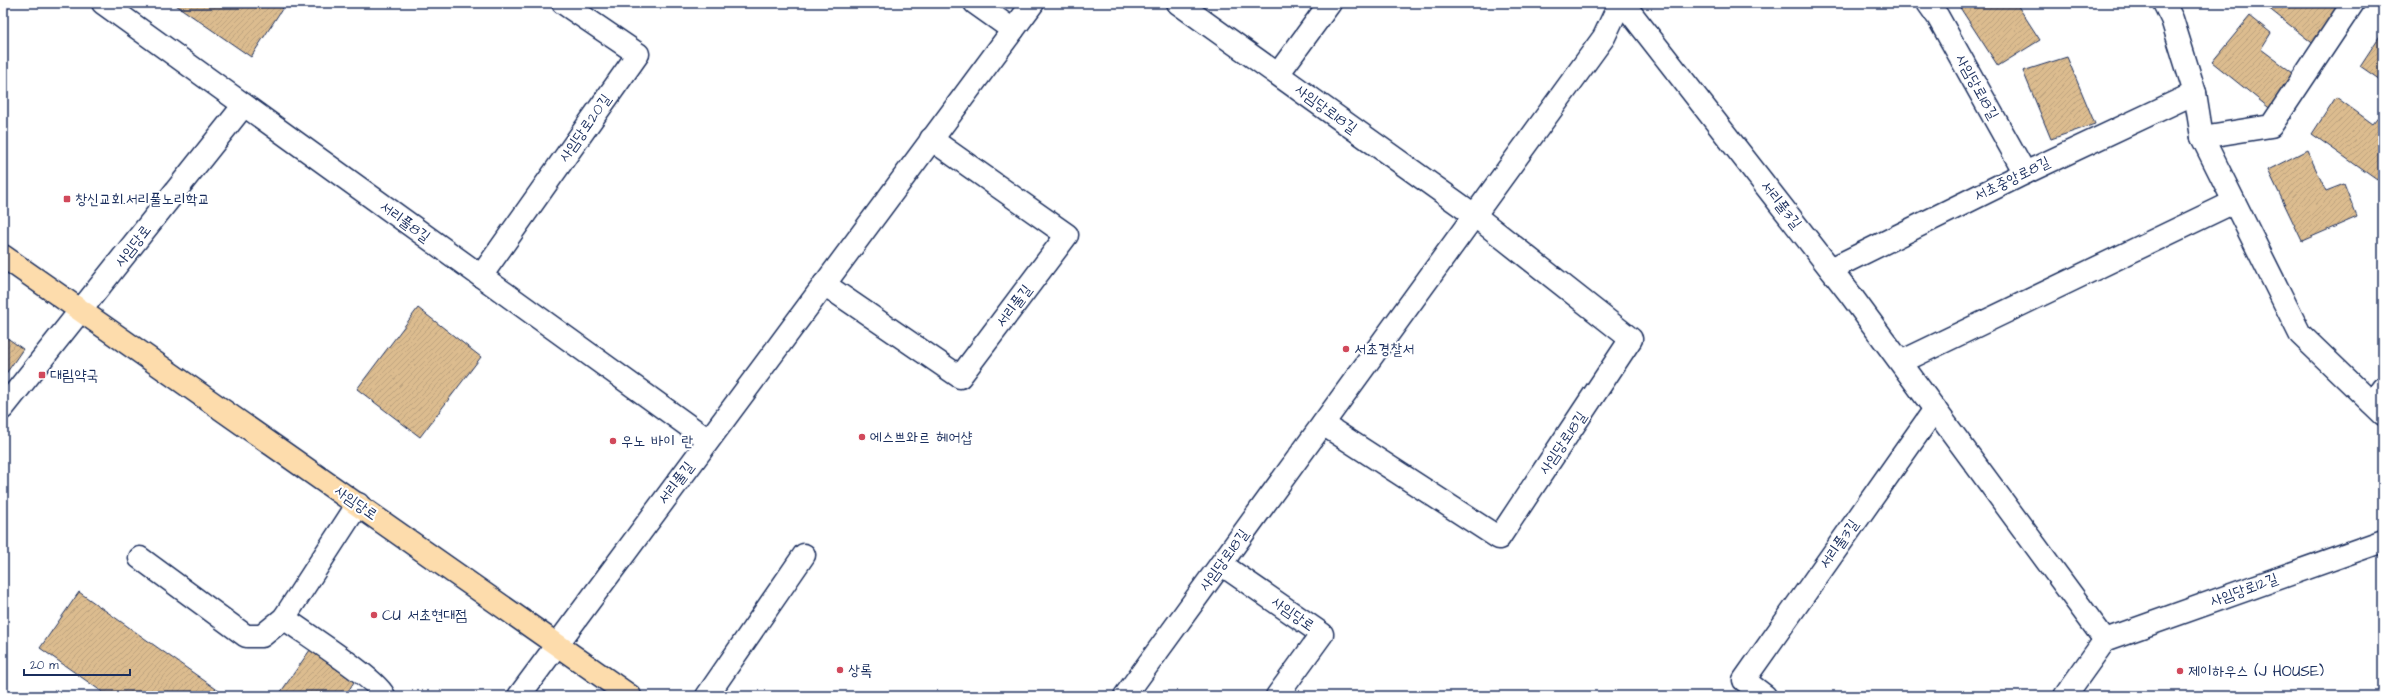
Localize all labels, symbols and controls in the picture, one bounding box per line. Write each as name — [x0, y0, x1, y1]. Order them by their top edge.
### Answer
street label: 사임당로18길 — [1950, 50, 2004, 124]
street label: 사임당로18길 — [1291, 79, 1361, 139]
street label: 사임당로20길 — [554, 90, 616, 166]
street label: 서초중앙로8길 — [1970, 152, 2054, 206]
street label: 서리풀3길 — [1756, 177, 1806, 233]
place label: 창신교회.서리풀노리학교 — [75, 189, 210, 210]
marker: 창신교회.서리풀노리학교 — [62, 194, 72, 204]
street label: 서리풀8길 — [375, 196, 435, 248]
street label: 사임당로 — [110, 221, 156, 271]
street label: 서리풀길 — [991, 280, 1037, 332]
place label: 서초경찰서 — [1354, 339, 1414, 360]
marker: 서초경찰서 — [1341, 344, 1351, 354]
place label: 대림약국 — [50, 365, 98, 386]
marker: 대림약국 — [37, 370, 47, 380]
street label: 사임당로18길 — [1534, 407, 1592, 479]
place label: 에스쁘와르 헤어샵 — [870, 427, 973, 448]
place label: 우노 바이 란 — [621, 431, 693, 452]
marker: 에스쁘와르 헤어샵 — [857, 432, 867, 442]
marker: 우노 바이 란 — [608, 436, 618, 446]
street label: 서리풀길 — [653, 457, 699, 509]
street label: 사임당로 — [330, 481, 382, 525]
street label: 서리풀3길 — [1814, 515, 1864, 573]
street label: 사임당로18길 — [1194, 525, 1254, 595]
street label: 사임당로12길 — [2207, 568, 2281, 612]
street label: 사임당로 — [1267, 592, 1319, 636]
place label: CU 서초현대점 — [382, 605, 467, 626]
marker: CU 서초현대점 — [369, 610, 379, 620]
scale bar — [24, 651, 130, 677]
text: 20 m — [30, 657, 59, 674]
place label: 상록 — [848, 660, 872, 681]
place label: 제이하우스 (J HOUSE) — [2188, 661, 2324, 682]
marker: 상록 — [835, 665, 845, 675]
marker: 제이하우스 (J HOUSE) — [2175, 666, 2185, 676]

